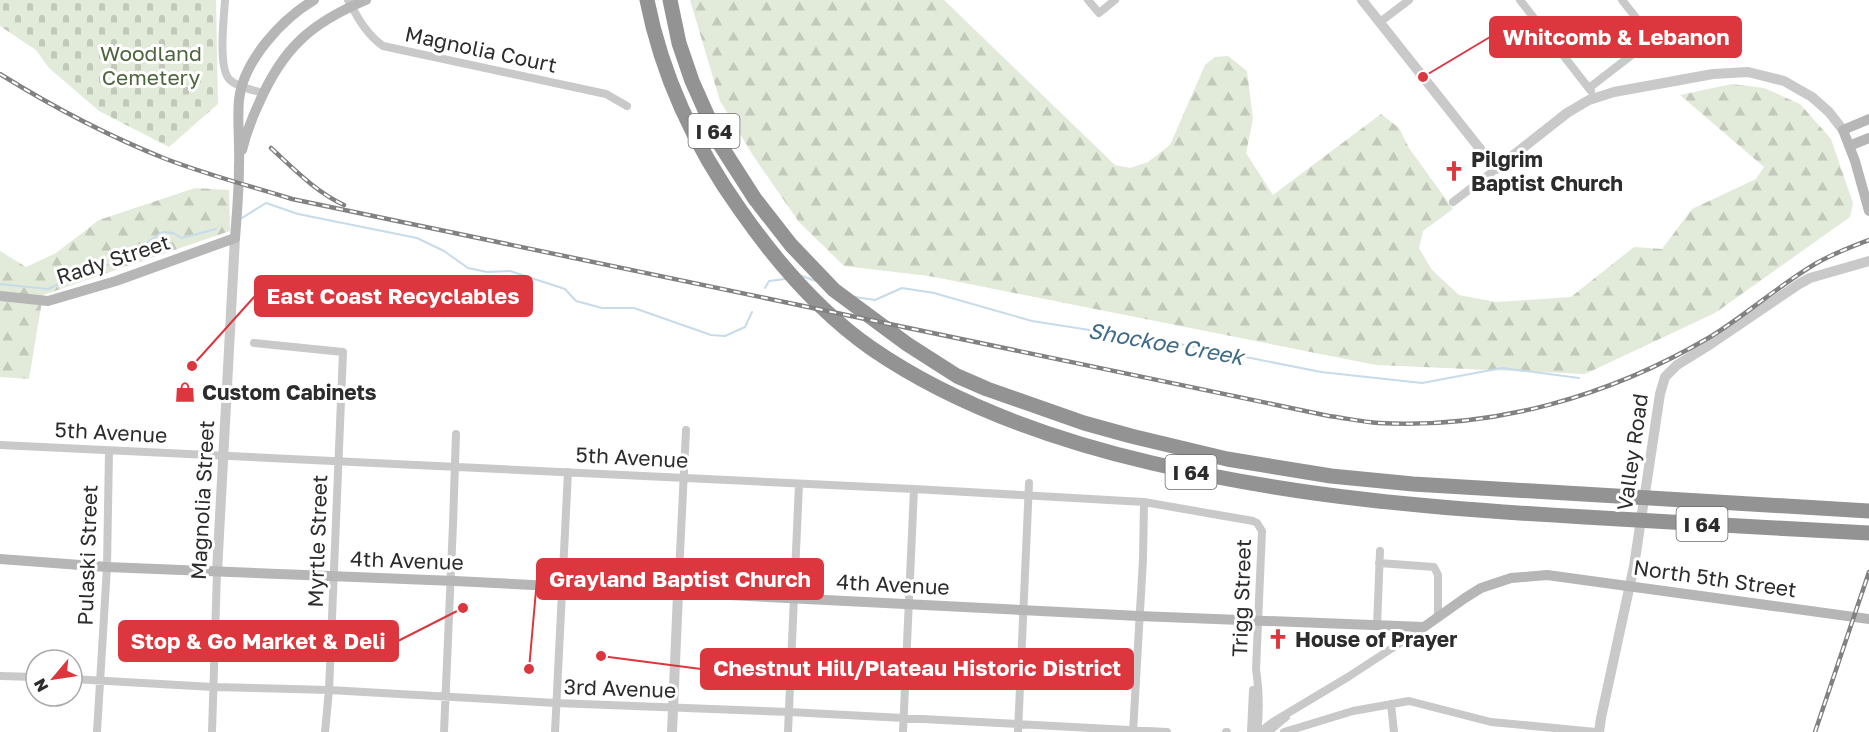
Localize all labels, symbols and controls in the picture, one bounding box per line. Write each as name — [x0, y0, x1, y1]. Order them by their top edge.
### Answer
callout: Whitcomb & Lebanon — [1490, 17, 1741, 57]
street label: Magnolia Court — [403, 20, 559, 78]
text: Whitcomb & Lebanon — [1502, 23, 1730, 50]
park label: Woodland Cemetery — [100, 40, 202, 90]
road number: I 64 — [688, 114, 740, 148]
place label: Pilgrim Baptist Church — [1471, 146, 1623, 196]
church icon: Pilgrim Baptist Church — [1442, 159, 1466, 183]
street label: Rady Street — [53, 228, 173, 290]
callout: East Coast Recyclables — [255, 276, 532, 316]
text: East Coast Recyclables — [267, 282, 519, 309]
water label: Shockoe Creek — [1086, 316, 1248, 370]
place label: Custom Cabinets — [202, 379, 377, 405]
shop icon: Custom Cabinets — [173, 380, 197, 404]
street label: Valley Road — [1611, 392, 1653, 512]
street label: 5th Avenue — [54, 416, 168, 448]
street label: Magnolia Street — [185, 419, 219, 581]
street label: 5th Avenue — [575, 441, 689, 473]
road number: I 64 — [1166, 455, 1216, 489]
street label: Myrtle Street — [302, 474, 332, 608]
street label: Pulaski Street — [72, 484, 102, 626]
road number: I 64 — [1676, 507, 1728, 541]
street label: Trigg Street — [1226, 538, 1256, 658]
street label: 4th Avenue — [350, 545, 464, 575]
street label: North 5th Street — [1632, 554, 1798, 602]
callout: Grayland Baptist Church — [537, 559, 823, 599]
text: Grayland Baptist Church — [549, 565, 811, 592]
street label: 4th Avenue — [836, 568, 950, 600]
callout: Stop & Go Market & Deli — [119, 621, 398, 661]
place label: House of Prayer — [1295, 626, 1457, 652]
text: Stop & Go Market & Deli — [130, 627, 386, 654]
church icon: House of Prayer — [1266, 627, 1290, 651]
north arrow — [24, 648, 84, 708]
callout: Chestnut Hill/Plateau Historic District — [701, 649, 1133, 689]
text: Chestnut Hill/Plateau Historic District — [713, 654, 1121, 681]
street label: 3rd Avenue — [563, 673, 677, 703]
text: N — [29, 675, 53, 695]

